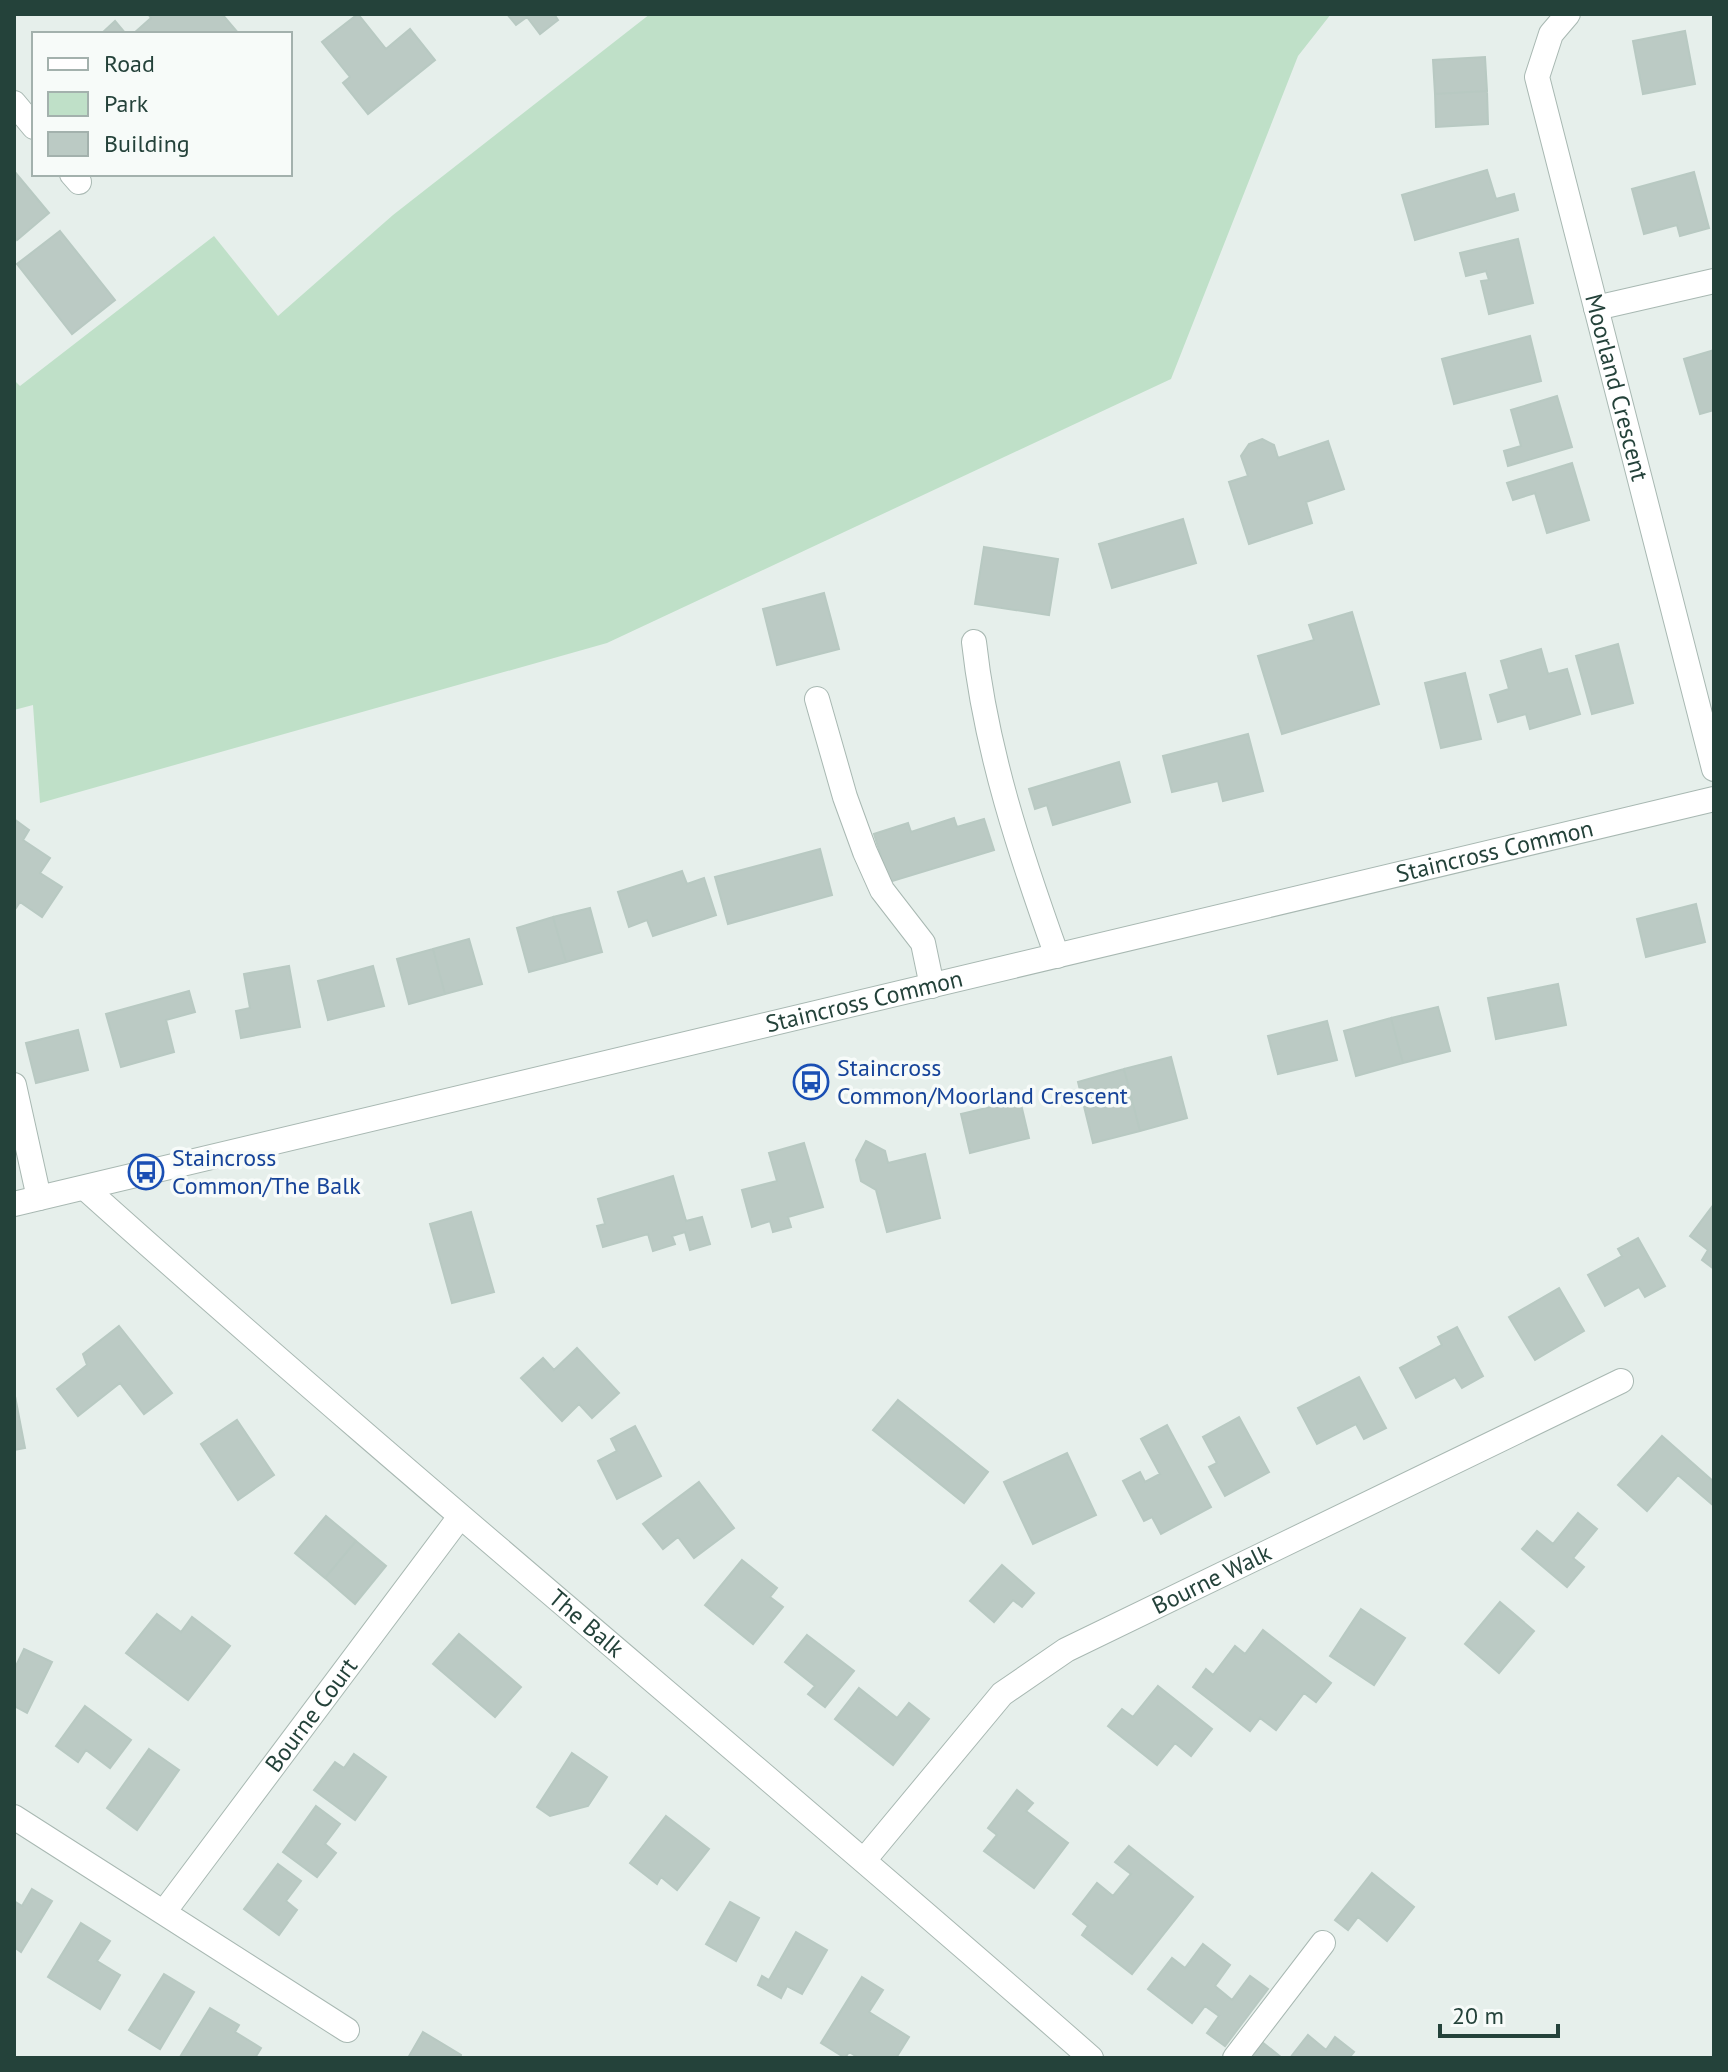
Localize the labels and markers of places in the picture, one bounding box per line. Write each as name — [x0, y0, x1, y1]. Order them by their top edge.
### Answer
place label: Staincross Common/Moorland Crescent — [837, 1052, 1128, 1111]
bus stop icon: Staincross Common/Moorland Crescent — [792, 1063, 830, 1101]
place label: Staincross Common/The Balk — [172, 1142, 361, 1201]
bus stop icon: Staincross Common/The Balk — [127, 1153, 165, 1191]

